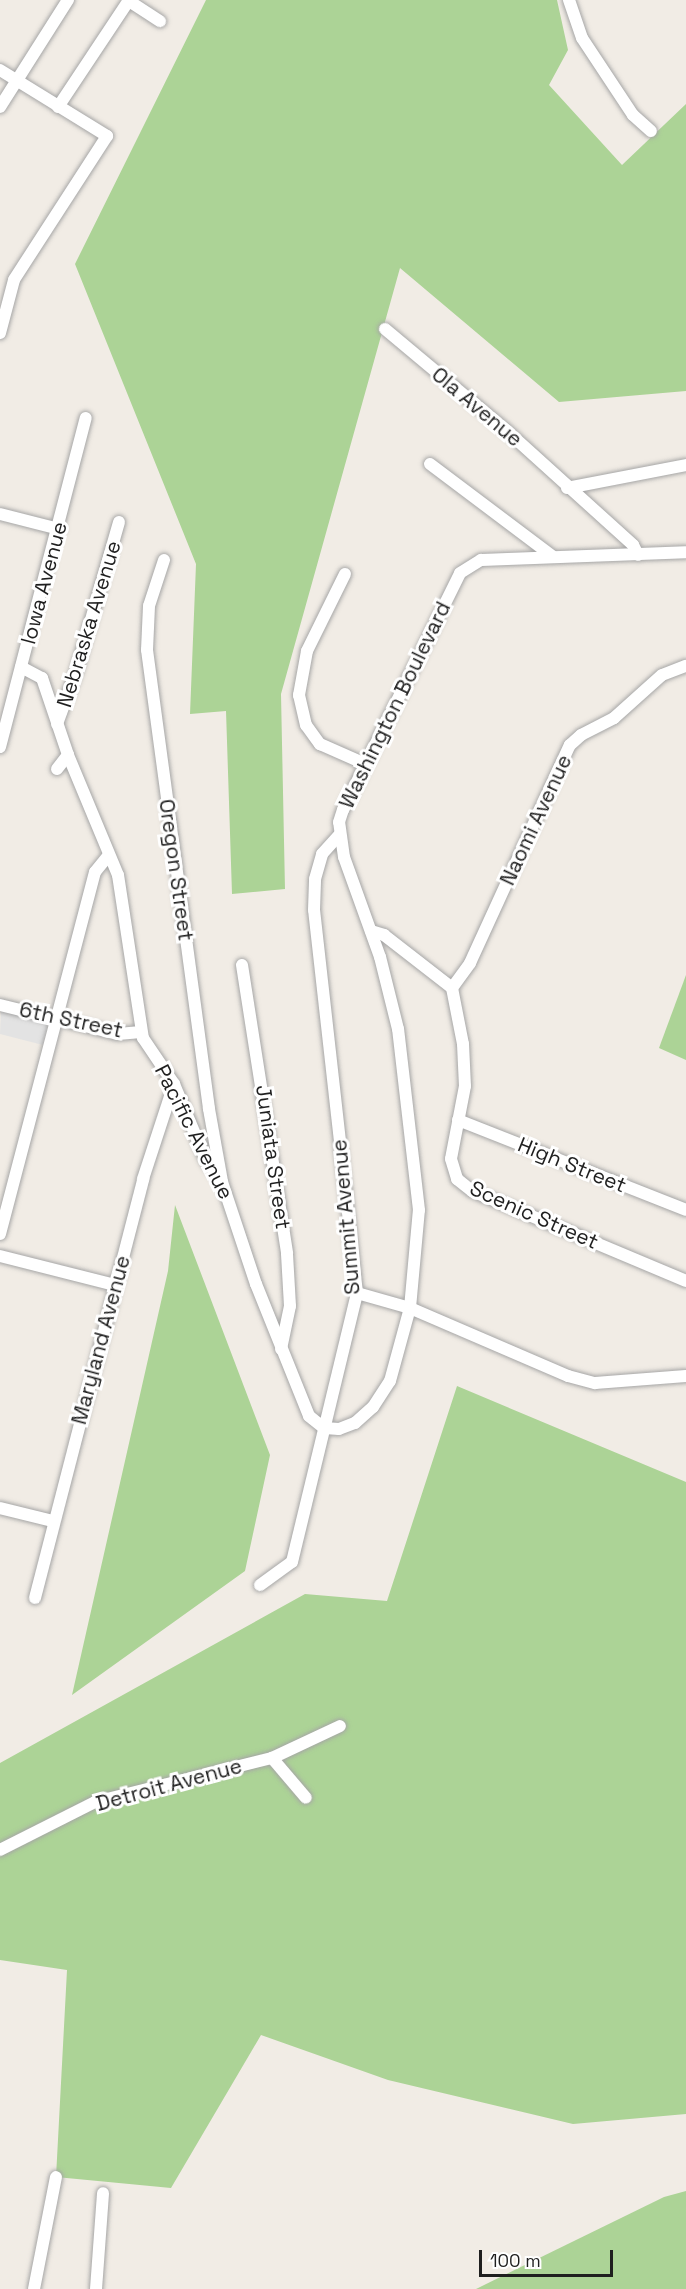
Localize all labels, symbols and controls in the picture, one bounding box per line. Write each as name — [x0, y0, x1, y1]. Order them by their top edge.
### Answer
street label: Ola Avenue — [426, 362, 528, 452]
street label: Iowa Avenue — [16, 519, 72, 647]
street label: Nebraska Avenue — [52, 537, 126, 711]
street label: Washington Boulevard — [334, 597, 456, 813]
street label: Naomi Avenue — [495, 751, 577, 889]
street label: Oregon Street — [154, 797, 198, 943]
street label: 6th Street — [17, 997, 125, 1043]
street label: Pacific Avenue — [149, 1060, 239, 1204]
street label: Juniata Street — [250, 1083, 296, 1231]
street label: High Street — [514, 1132, 630, 1198]
street label: Summit Avenue — [327, 1138, 365, 1296]
street label: Scenic Street — [466, 1175, 602, 1255]
street label: Maryland Avenue — [66, 1253, 136, 1427]
street label: Detroit Avenue — [93, 1753, 245, 1817]
scale bar — [482, 2238, 616, 2276]
text: 100 m — [490, 2249, 541, 2272]

